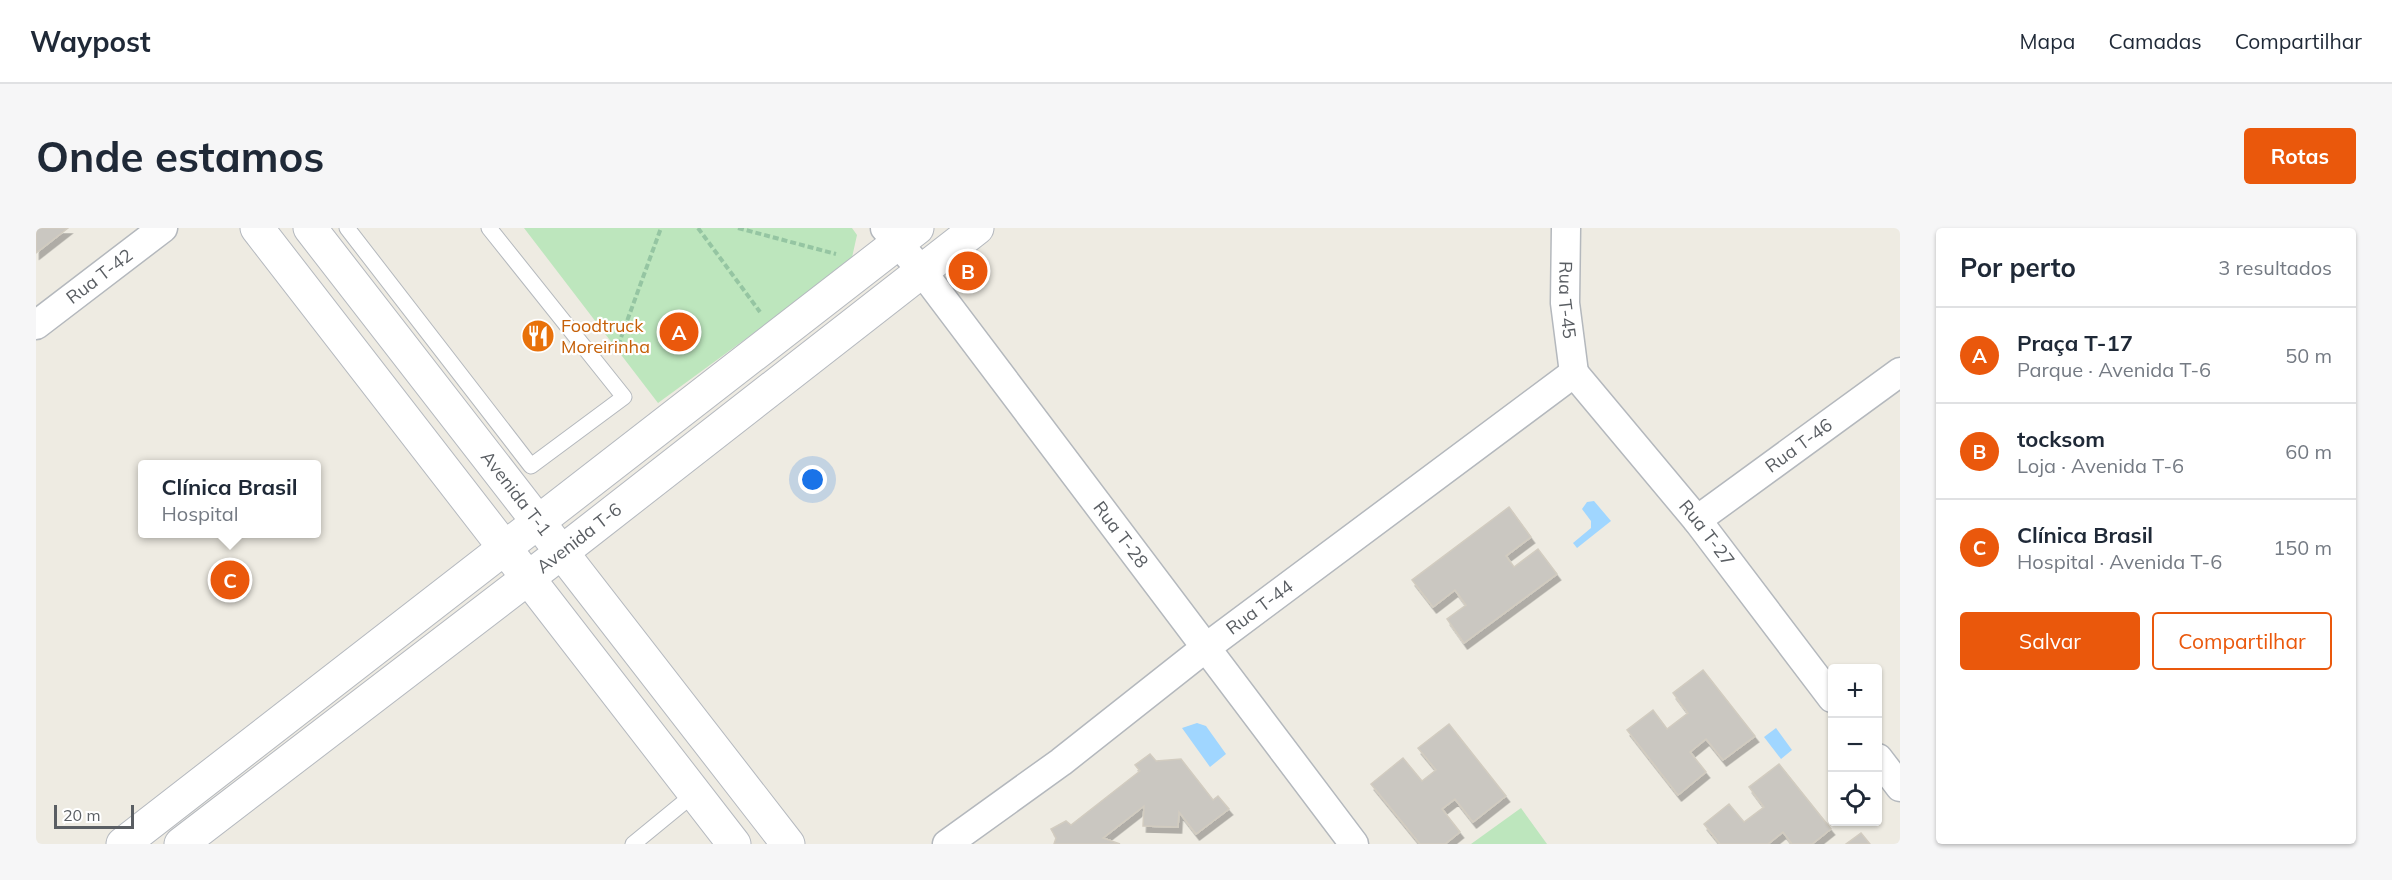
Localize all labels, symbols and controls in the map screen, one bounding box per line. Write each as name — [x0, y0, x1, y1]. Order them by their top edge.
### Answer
text: Waypost — [30, 24, 151, 59]
text: Mapa — [2020, 28, 2075, 54]
text: Camadas — [2108, 28, 2202, 54]
text: Compartilhar — [2235, 28, 2362, 54]
button: Rotas — [2244, 128, 2356, 184]
text: Onde estamos — [36, 130, 324, 183]
street label: Rua T-42 — [61, 243, 137, 309]
pin: B — [948, 248, 988, 294]
text: Por perto — [1960, 251, 2076, 284]
text: 3 resultados — [2218, 255, 2332, 280]
street label: Rua T-45 — [1554, 261, 1582, 340]
pin: A — [660, 310, 698, 354]
place label: Foodtruck Moreirinha — [561, 314, 650, 358]
restaurant icon: Foodtruck Moreirinha — [520, 318, 556, 354]
text: Praça T-17 — [2017, 329, 2133, 357]
text: A — [1972, 343, 1987, 368]
text: 50 m — [2285, 343, 2332, 368]
text: Parque · Avenida T-6 — [2017, 357, 2211, 382]
street label: Rua T-46 — [1760, 413, 1837, 478]
text: tocksom — [2017, 425, 2105, 453]
text: B — [1973, 439, 1986, 464]
text: 60 m — [2285, 439, 2332, 464]
street label: Avenida T-1 — [476, 446, 557, 540]
text: Loja · Avenida T-6 — [2017, 453, 2184, 478]
popup — [138, 460, 321, 538]
your location — [798, 465, 827, 494]
text: Clínica Brasil — [161, 473, 298, 501]
street label: Rua T-27 — [1674, 495, 1740, 571]
street label: Rua T-28 — [1089, 497, 1154, 572]
street label: Avenida T-6 — [532, 498, 626, 578]
text: Hospital — [161, 501, 239, 526]
text: Clínica Brasil — [2017, 521, 2153, 549]
text: C — [1973, 535, 1986, 560]
text: 150 m — [2273, 535, 2332, 560]
text: Hospital · Avenida T-6 — [2017, 549, 2222, 574]
pin: C — [210, 558, 250, 602]
street label: Rua T-44 — [1221, 575, 1297, 640]
button: Salvar — [1960, 612, 2140, 670]
button: Compartilhar — [2152, 612, 2332, 670]
map controls — [1828, 664, 1882, 826]
button: + — [1828, 664, 1882, 718]
button: − — [1828, 718, 1882, 772]
button: locate — [1828, 772, 1882, 826]
scale bar — [54, 802, 134, 830]
text: 20 m — [63, 805, 100, 825]

